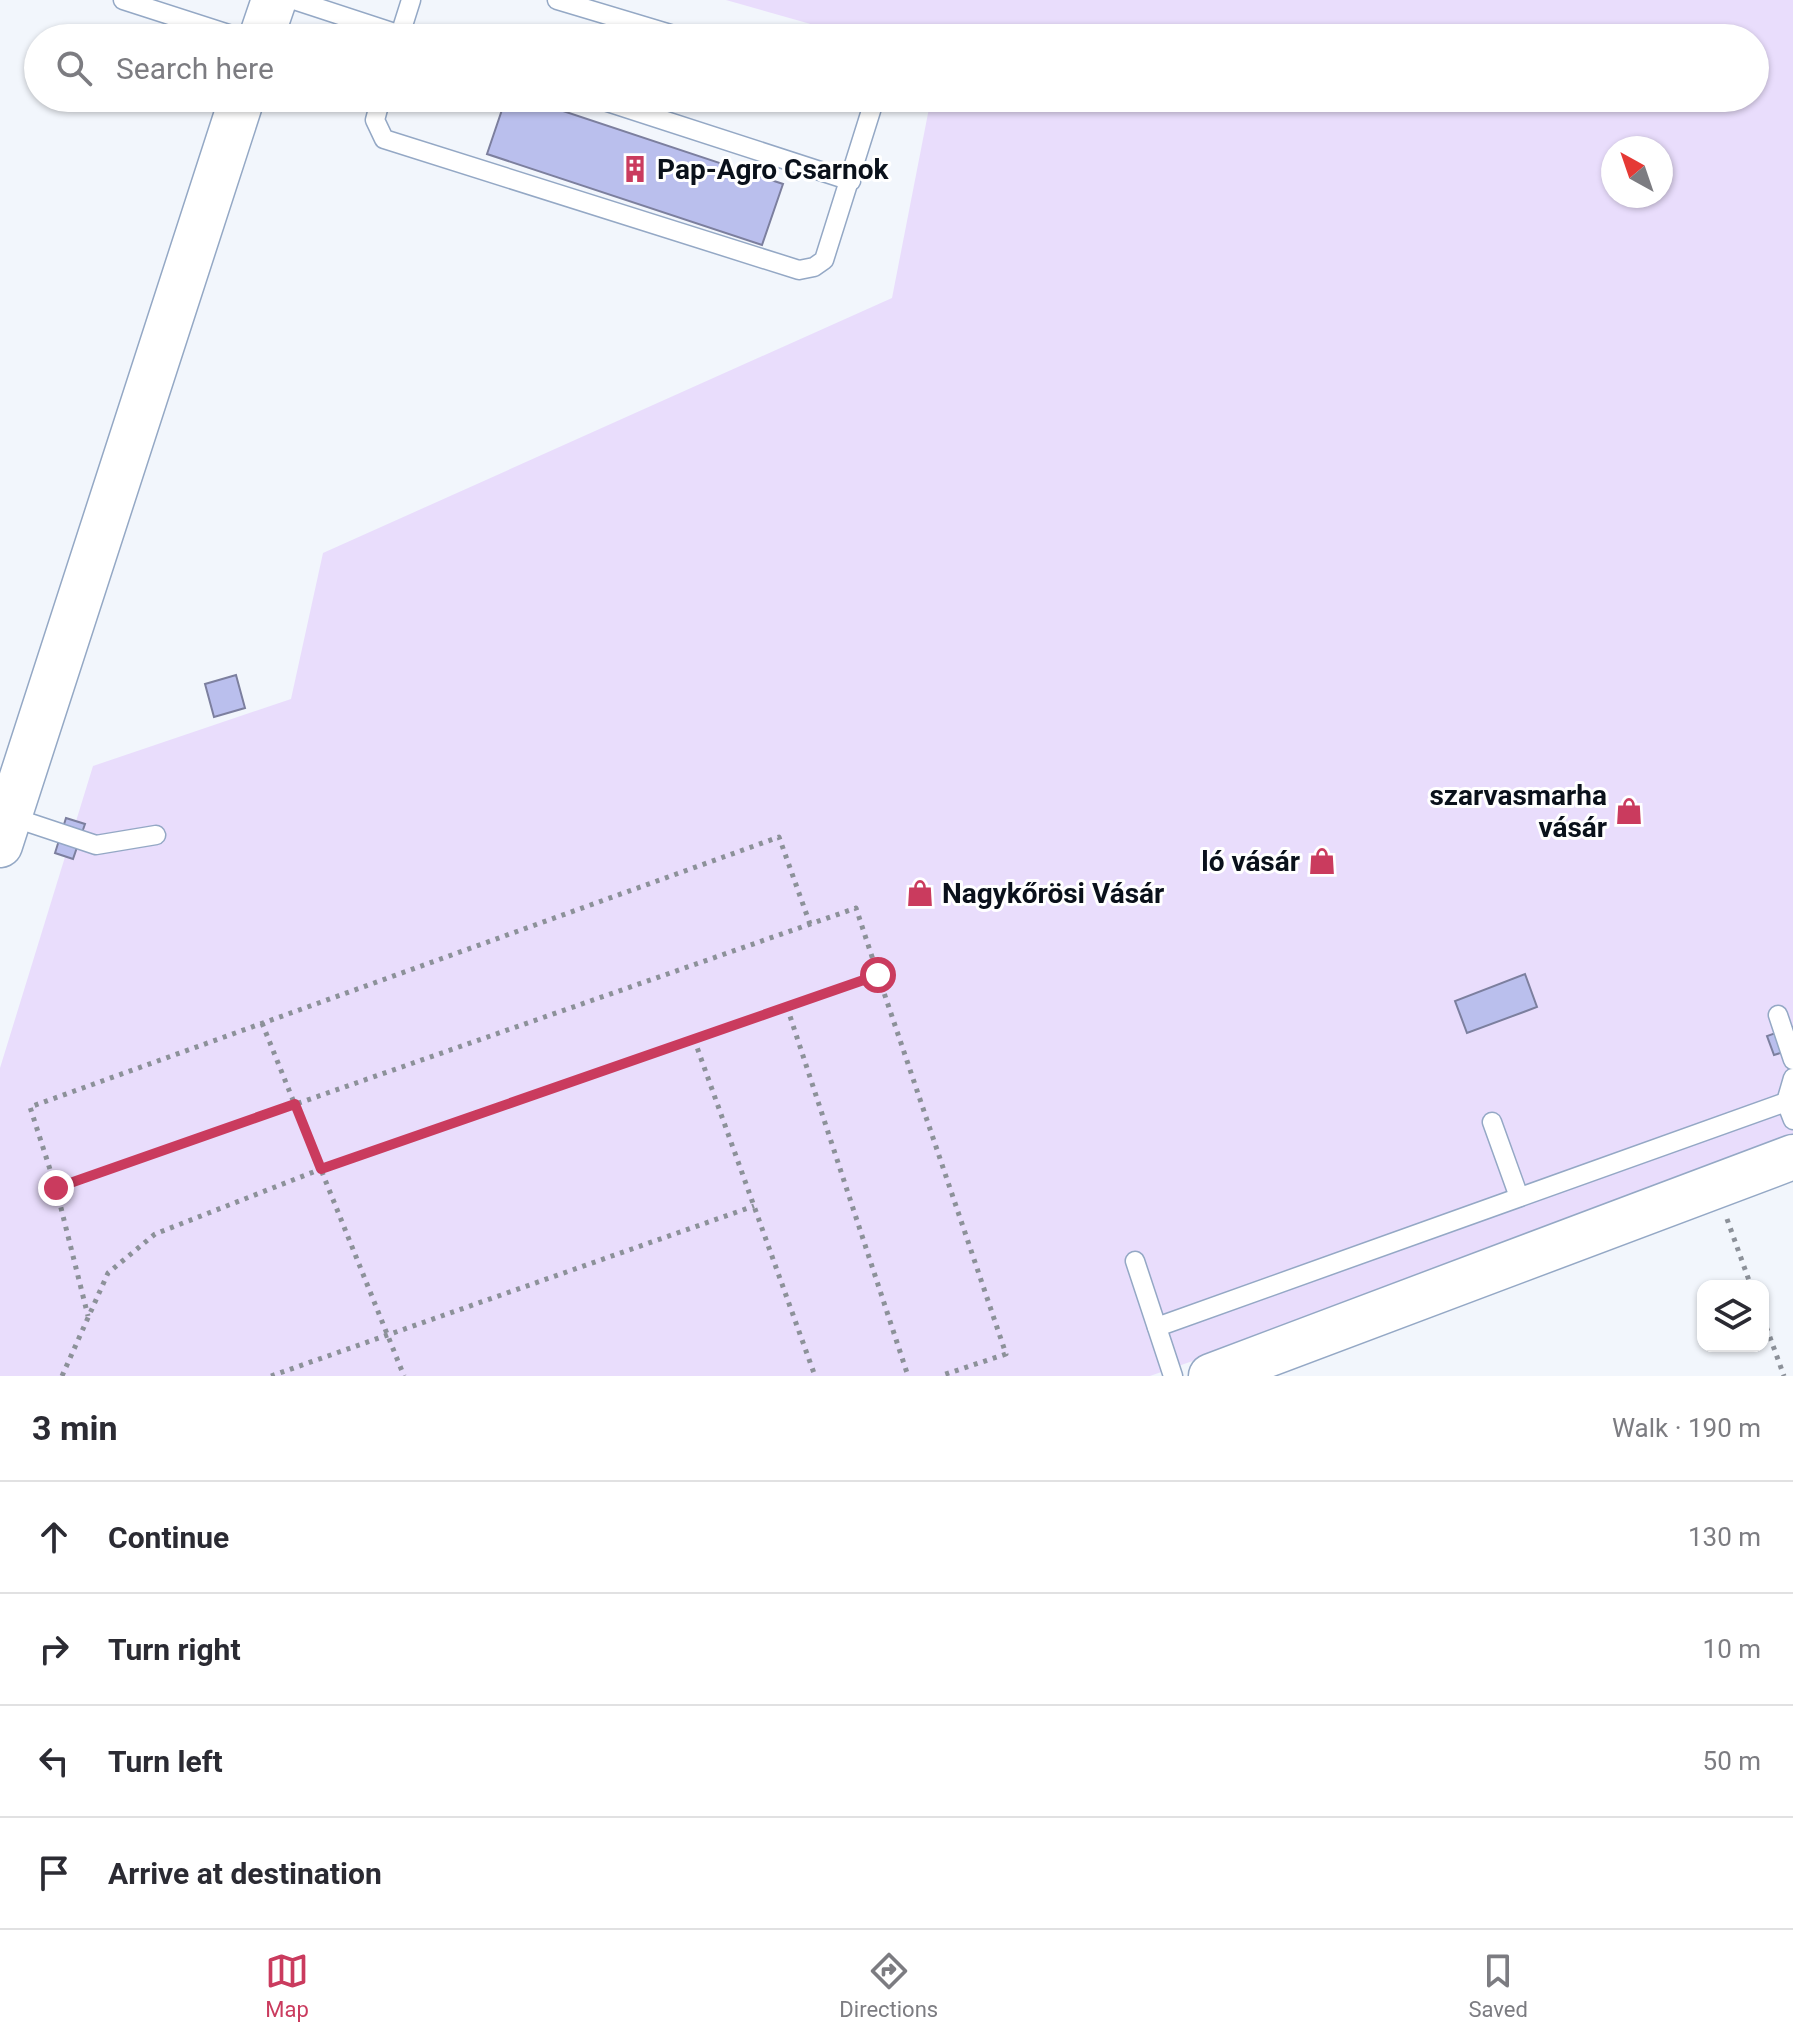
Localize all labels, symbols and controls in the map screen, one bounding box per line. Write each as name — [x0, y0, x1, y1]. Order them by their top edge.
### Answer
search box — [24, 24, 1769, 112]
icon: search — [52, 46, 96, 90]
text: Search here — [116, 51, 274, 86]
north arrow — [1601, 136, 1673, 208]
place label: Pap-Agro Csarnok — [657, 153, 890, 186]
building icon: Pap-Agro Csarnok — [620, 154, 650, 184]
place label: szarvasmarha vásár — [1429, 779, 1607, 844]
shop icon: szarvasmarha vásár — [1614, 796, 1644, 826]
place label: ló vásár — [1201, 845, 1300, 878]
shop icon: ló vásár — [1307, 846, 1337, 876]
place label: Nagykőrösi Vásár — [942, 877, 1164, 910]
shop icon: Nagykőrösi Vásár — [905, 878, 935, 908]
route start — [860, 957, 896, 993]
route end — [38, 1170, 74, 1206]
map controls — [1697, 1280, 1769, 1352]
button: layers — [1697, 1280, 1769, 1352]
text: 3 min — [32, 1408, 117, 1448]
text: Walk · 190 m — [1612, 1413, 1761, 1443]
icon: ahead — [32, 1515, 76, 1559]
text: Continue — [108, 1520, 229, 1555]
text: 130 m — [1688, 1522, 1761, 1552]
icon: right — [32, 1627, 76, 1671]
text: Turn right — [108, 1632, 241, 1667]
text: 10 m — [1703, 1634, 1761, 1664]
icon: left — [32, 1739, 76, 1783]
text: Turn left — [108, 1744, 223, 1779]
text: 50 m — [1703, 1746, 1761, 1776]
icon: arrive — [32, 1851, 76, 1895]
text: Arrive at destination — [108, 1856, 382, 1891]
tab: Map — [265, 1949, 309, 2022]
tab: Directions — [839, 1949, 938, 2022]
tab: Saved — [1468, 1949, 1528, 2022]

